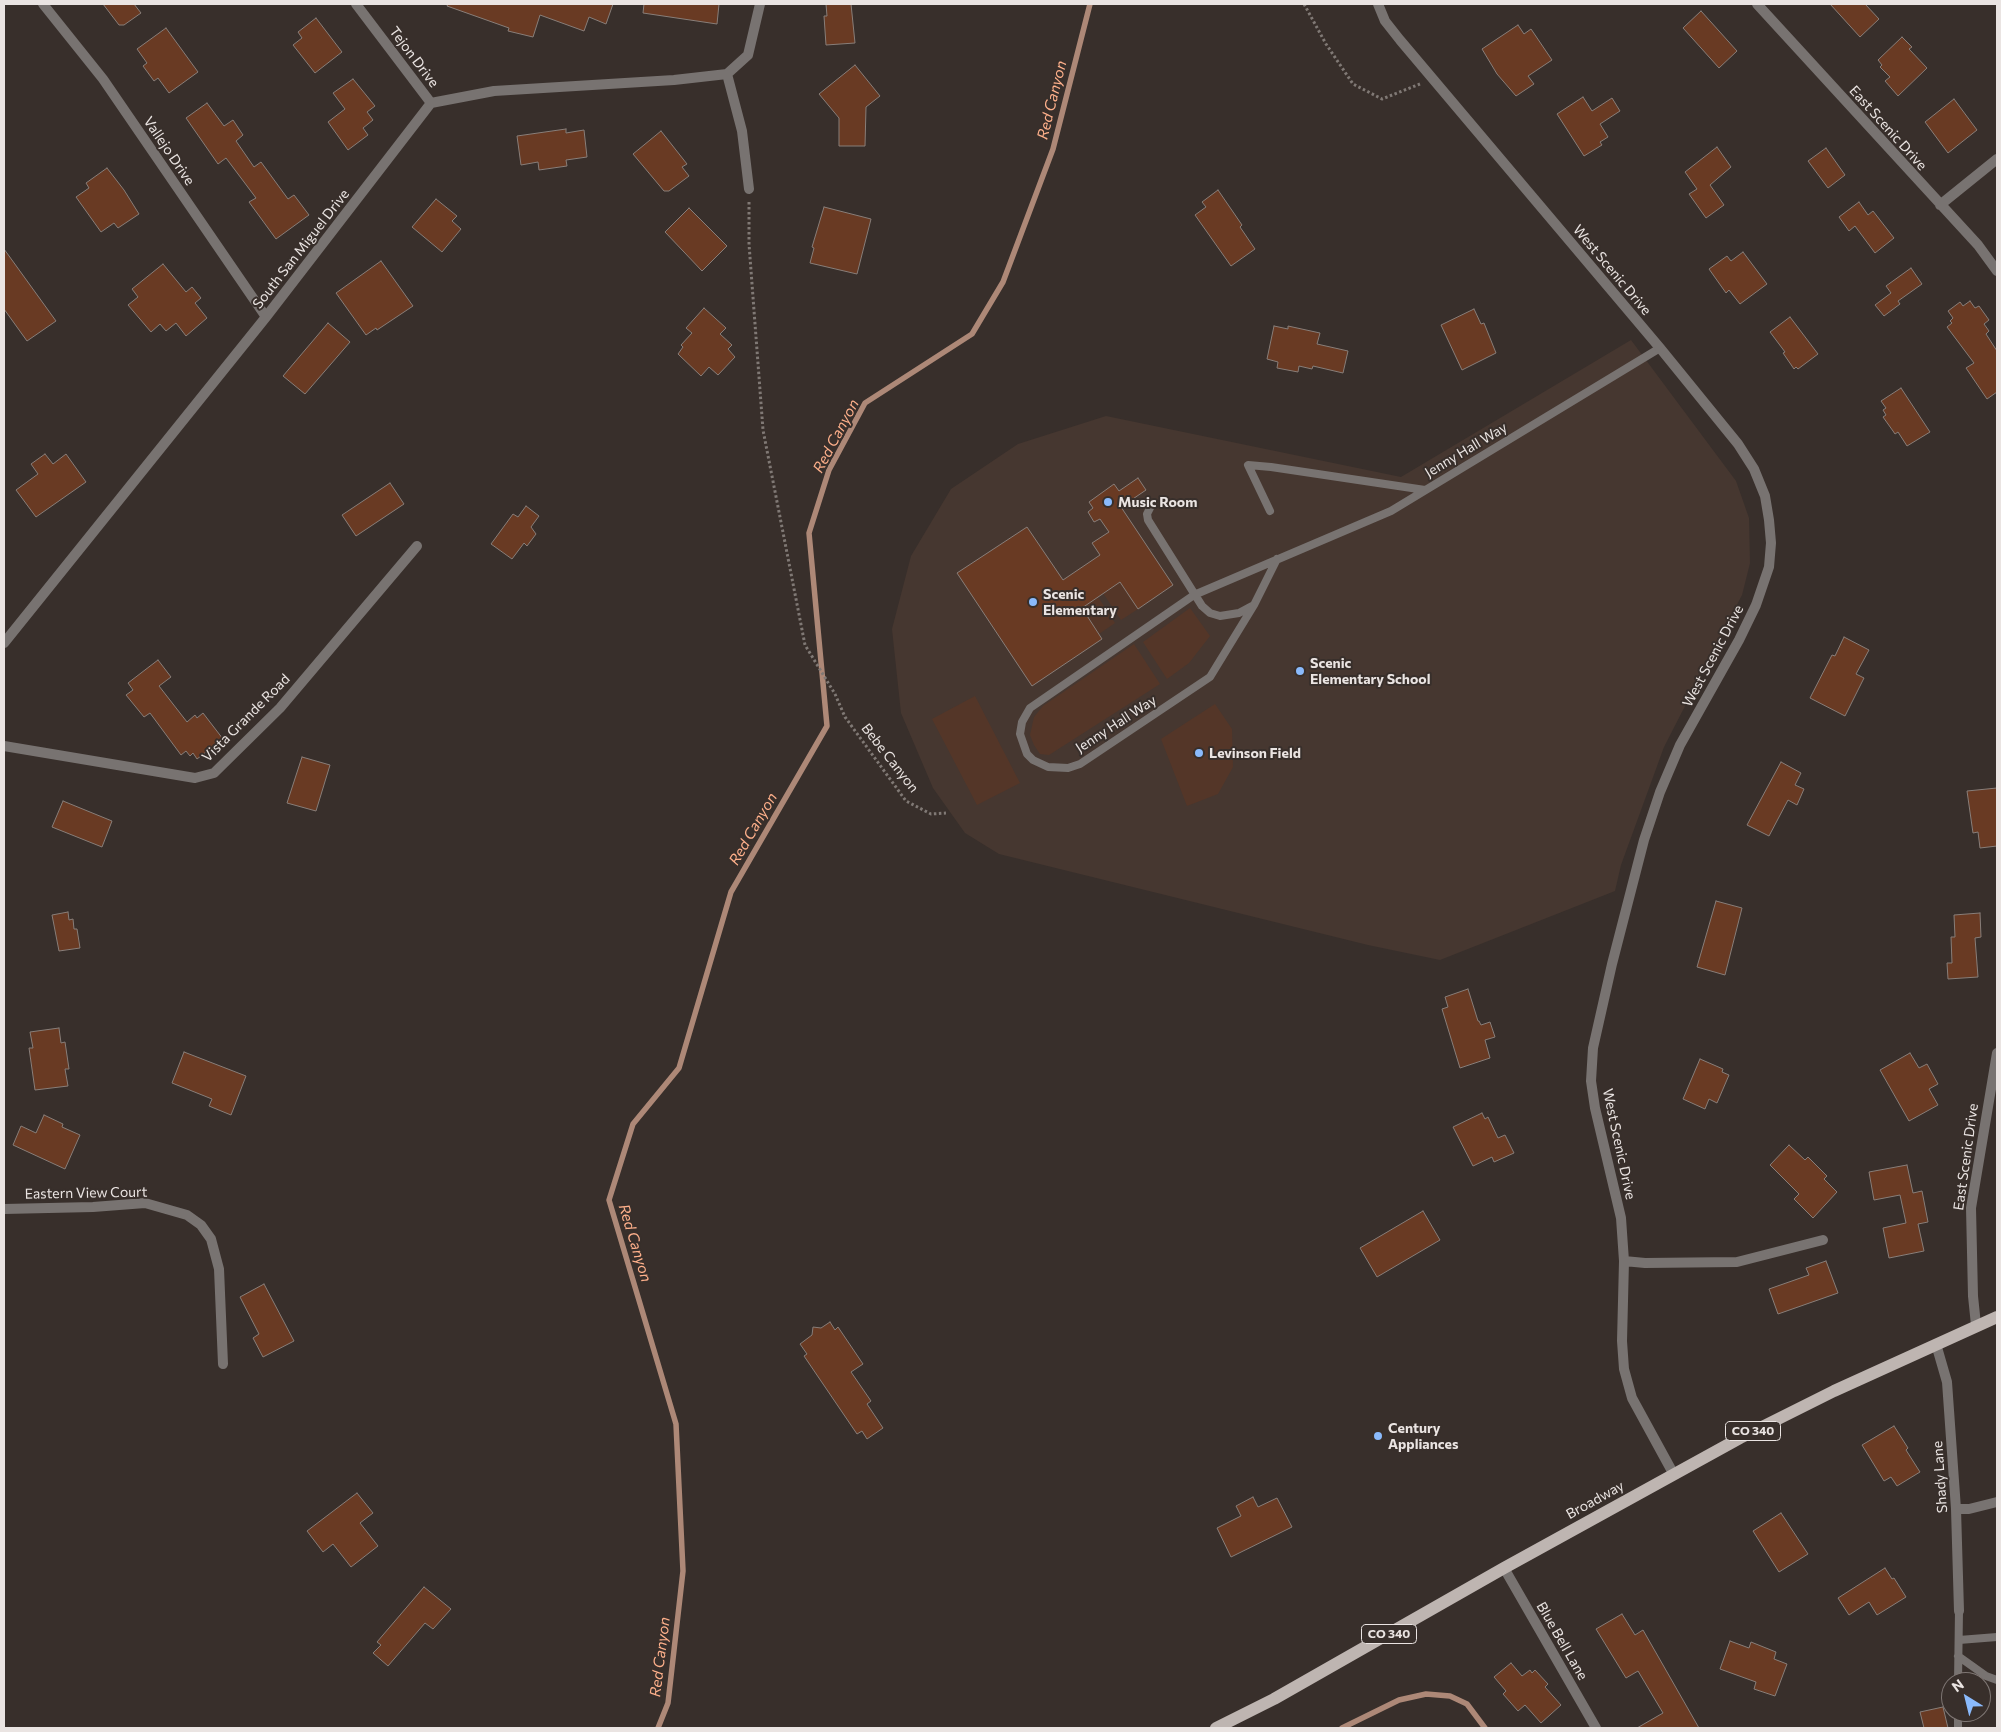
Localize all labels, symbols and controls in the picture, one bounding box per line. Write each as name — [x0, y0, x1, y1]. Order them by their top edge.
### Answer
street label: Tejon Drive — [386, 23, 442, 91]
water label: Red Canyon — [1034, 59, 1070, 141]
street label: East Scenic Drive — [1846, 82, 1930, 174]
street label: Vallejo Drive — [140, 114, 198, 188]
street label: South San Miguel Drive — [249, 186, 353, 312]
street label: West Scenic Drive — [1569, 221, 1655, 319]
water label: Red Canyon — [809, 396, 863, 476]
street label: Jenny Hall Way — [1422, 419, 1510, 481]
place label: Music Room — [1118, 494, 1197, 510]
marker: Music Room — [1102, 496, 1114, 508]
place label: Scenic Elementary — [1043, 586, 1117, 618]
marker: Scenic Elementary — [1027, 596, 1039, 608]
street label: West Scenic Drive — [1679, 602, 1747, 710]
place label: Scenic Elementary School — [1310, 655, 1430, 688]
marker: Scenic Elementary School — [1294, 665, 1306, 677]
street label: Vista Grande Road — [199, 671, 293, 765]
street label: Jenny Hall Way — [1072, 692, 1160, 756]
street label: Bebe Canyon — [858, 720, 922, 796]
place label: Levinson Field — [1209, 745, 1301, 761]
marker: Levinson Field — [1193, 747, 1205, 759]
water label: Red Canyon — [725, 790, 781, 868]
street label: West Scenic Drive — [1599, 1087, 1639, 1201]
street label: East Scenic Drive — [1950, 1102, 1982, 1212]
street label: Eastern View Court — [25, 1184, 147, 1202]
water label: Red Canyon — [615, 1202, 655, 1284]
place label: Century Appliances — [1388, 1420, 1459, 1452]
road number: CO 340 — [1726, 1422, 1780, 1440]
marker: Century Appliances — [1372, 1430, 1384, 1442]
street label: Shady Lane — [1929, 1440, 1951, 1514]
street label: Broadway — [1563, 1477, 1627, 1523]
street label: Blue Bell Lane — [1533, 1599, 1591, 1683]
water label: Red Canyon — [646, 1616, 674, 1698]
road number: CO 340 — [1362, 1625, 1416, 1644]
north arrow — [1941, 1672, 1991, 1722]
text: N — [1948, 1675, 1967, 1695]

